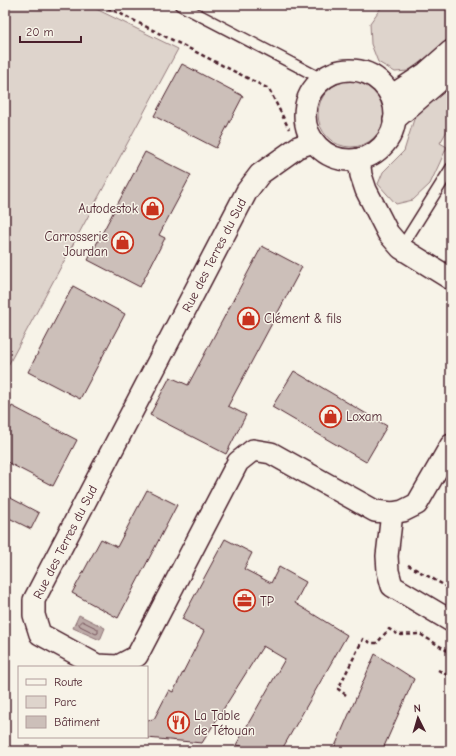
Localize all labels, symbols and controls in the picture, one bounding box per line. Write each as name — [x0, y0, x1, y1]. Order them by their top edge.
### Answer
scale bar — [20, 18, 81, 44]
text: 20 m — [26, 25, 54, 39]
shop icon: Autodestok — [140, 195, 166, 221]
street label: Rue des Terres du Sud — [179, 196, 249, 314]
place label: Autodestok — [78, 201, 139, 216]
place label: Carrosserie Jourdan — [45, 229, 108, 259]
shop icon: Carrosserie Jourdan — [110, 230, 136, 256]
shop icon: Clément & fils — [236, 305, 262, 331]
place label: Clément & fils — [264, 311, 341, 326]
shop icon: Loxam — [317, 403, 343, 429]
place label: Loxam — [346, 409, 382, 424]
street label: Rue des Terres du Sud — [30, 483, 100, 601]
office icon: TP — [231, 588, 257, 614]
place label: TP — [260, 594, 274, 609]
legend — [18, 666, 148, 738]
text: Route — [54, 675, 83, 689]
text: Parc — [54, 695, 77, 709]
north arrow — [398, 698, 438, 738]
text: N — [413, 702, 421, 715]
place label: La Table de Tétouan — [194, 708, 255, 738]
restaurant icon: La Table de Tétouan — [166, 709, 192, 735]
text: Bâtiment — [54, 715, 100, 729]

